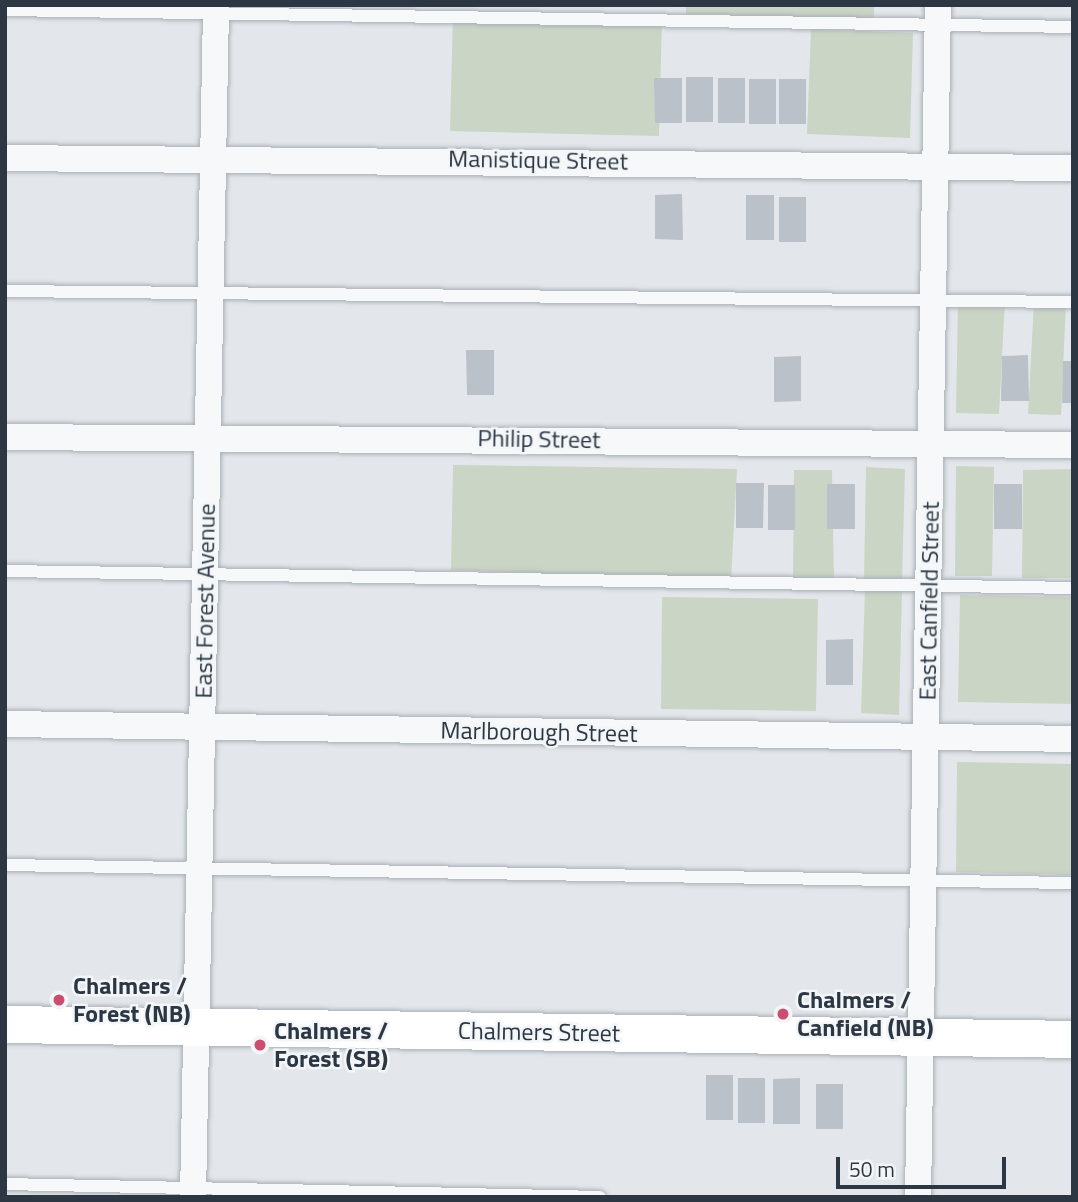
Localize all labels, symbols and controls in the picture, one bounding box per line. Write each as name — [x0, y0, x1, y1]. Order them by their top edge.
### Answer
street label: Manistique Street — [448, 144, 628, 176]
street label: Philip Street — [477, 424, 601, 454]
street label: East Canfield Street — [913, 501, 945, 701]
street label: East Forest Avenue — [189, 503, 221, 699]
street label: Marlborough Street — [440, 716, 638, 748]
place label: Chalmers / Forest (NB) — [73, 972, 191, 1028]
place label: Chalmers / Canfield (NB) — [797, 986, 934, 1042]
marker: Chalmers / Forest (NB) — [51, 992, 67, 1008]
marker: Chalmers / Canfield (NB) — [775, 1006, 791, 1022]
street label: Chalmers Street — [458, 1016, 620, 1048]
place label: Chalmers / Forest (SB) — [274, 1017, 388, 1073]
marker: Chalmers / Forest (SB) — [252, 1037, 268, 1053]
scale bar — [840, 1142, 1010, 1186]
text: 50 m — [849, 1153, 895, 1185]

